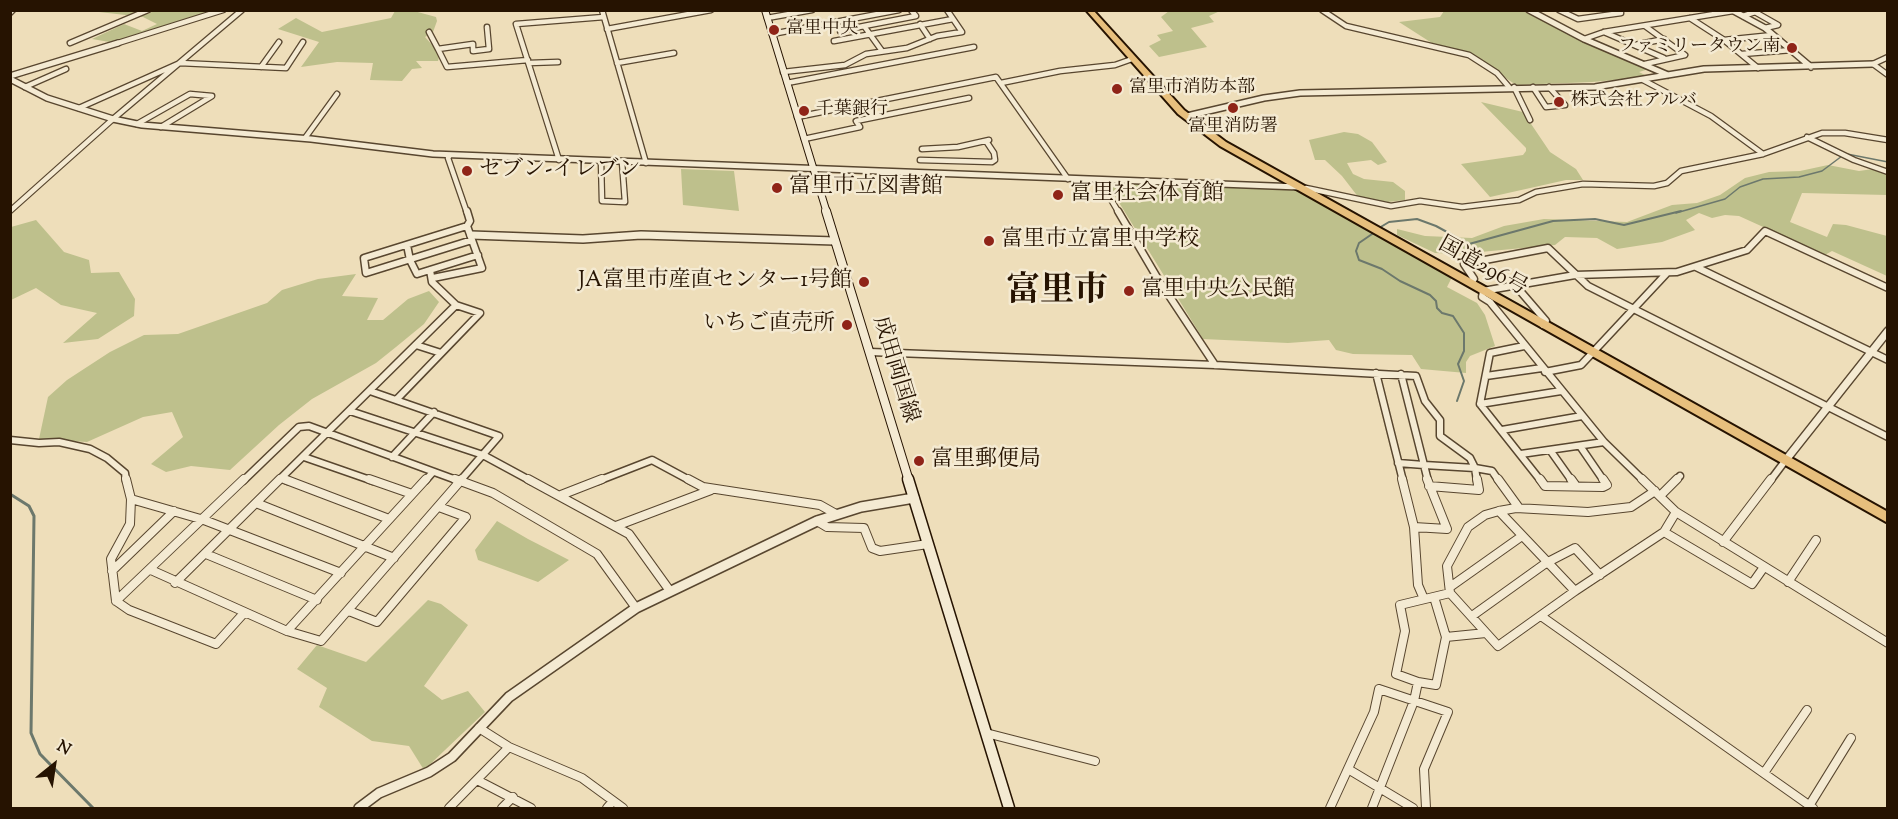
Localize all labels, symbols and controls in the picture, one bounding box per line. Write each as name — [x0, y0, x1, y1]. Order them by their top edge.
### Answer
place label: 富里中央 — [786, 19, 858, 41]
marker: 富里中央 — [767, 23, 781, 37]
place label: ファミリータウン南 — [1618, 37, 1780, 59]
marker: ファミリータウン南 — [1785, 41, 1799, 55]
place label: 富里市消防本部 — [1129, 78, 1255, 100]
marker: 富里市消防本部 — [1110, 82, 1124, 96]
place label: 株式会社アルバ — [1571, 91, 1697, 113]
marker: 株式会社アルバ — [1552, 95, 1566, 109]
place label: 千葉銀行 — [816, 100, 888, 122]
marker: 富里消防署 — [1226, 101, 1240, 115]
marker: 千葉銀行 — [797, 104, 811, 118]
place label: 富里消防署 — [1188, 117, 1278, 139]
place label: セブン-イレブン — [479, 158, 640, 184]
marker: セブン-イレブン — [460, 164, 474, 178]
place label: 富里市立図書館 — [789, 175, 943, 201]
marker: 富里市立図書館 — [770, 181, 784, 195]
place label: 富里社会体育館 — [1070, 182, 1224, 208]
marker: 富里社会体育館 — [1051, 188, 1065, 202]
place label: 富里市立富里中学校 — [1001, 228, 1199, 254]
street label: 国道296号 — [1433, 233, 1531, 303]
marker: 富里市立富里中学校 — [982, 234, 996, 248]
place label: JA富里市産直センター1号館 — [578, 269, 852, 295]
district label: 富里市 — [1006, 274, 1108, 314]
marker: JA富里市産直センター1号館 — [857, 275, 871, 289]
place label: 富里中央公民館 — [1141, 278, 1295, 304]
marker: 富里中央公民館 — [1122, 284, 1136, 298]
place label: いちご直売所 — [703, 312, 835, 338]
street label: 成田両国線 — [865, 314, 923, 426]
marker: いちご直売所 — [840, 318, 854, 332]
place label: 富里郵便局 — [931, 448, 1041, 474]
marker: 富里郵便局 — [912, 454, 926, 468]
north arrow — [24, 735, 84, 795]
text: N — [52, 736, 75, 762]

